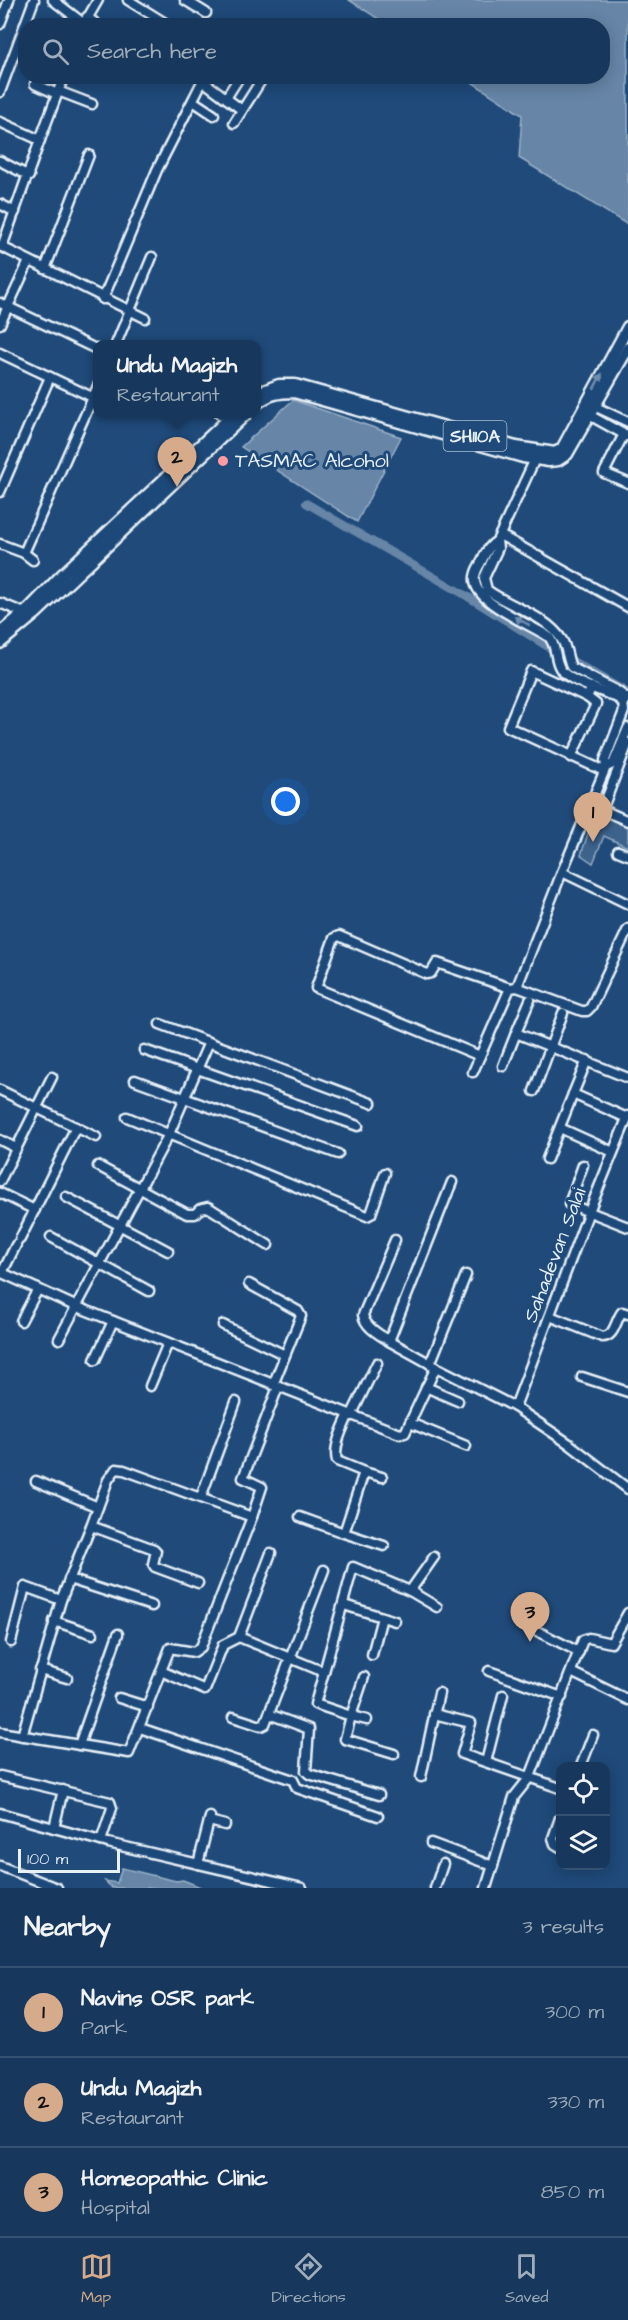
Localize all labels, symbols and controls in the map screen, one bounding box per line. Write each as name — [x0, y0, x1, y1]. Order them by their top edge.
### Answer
search box — [18, 18, 610, 84]
icon: search — [39, 35, 72, 68]
text: Search here — [87, 36, 217, 67]
popup — [93, 340, 261, 418]
text: Undu Magizh — [117, 350, 237, 381]
one-way arrow — [593, 373, 603, 390]
text: Restaurant — [117, 381, 220, 409]
road number: SH110A — [444, 421, 506, 451]
pin: 2 — [158, 438, 196, 487]
place label: TASMAC Alcohol — [235, 447, 389, 475]
marker: TASMAC Alcohol — [216, 454, 230, 468]
one-way arrow — [513, 616, 530, 626]
your location — [271, 787, 300, 816]
pin: 1 — [574, 792, 612, 842]
street label: Sahadevan Salai — [516, 1184, 594, 1326]
pin: 3 — [510, 1592, 550, 1642]
map controls — [556, 1762, 610, 1870]
button: locate — [556, 1762, 610, 1816]
button: layers — [556, 1816, 610, 1870]
scale bar — [18, 1846, 120, 1874]
text: 100 m — [27, 1848, 68, 1870]
text: Nearby — [24, 1909, 111, 1945]
text: 3 results — [522, 1913, 604, 1941]
text: Navins OSR park — [81, 1983, 254, 2014]
text: 1 — [42, 1998, 45, 2026]
text: 300 m — [545, 1998, 604, 2026]
text: Park — [81, 2014, 127, 2042]
text: Undu Magizh — [81, 2073, 201, 2104]
text: 2 — [38, 2088, 49, 2116]
text: 330 m — [547, 2088, 604, 2116]
text: Restaurant — [81, 2104, 184, 2132]
text: Homeopathic Clinic — [81, 2163, 268, 2194]
text: 3 — [38, 2178, 49, 2206]
text: 850 m — [541, 2178, 604, 2206]
text: Hospital — [81, 2194, 150, 2222]
tab: Map — [80, 2250, 113, 2308]
tab: Directions — [272, 2250, 346, 2308]
tab: Saved — [505, 2250, 548, 2308]

